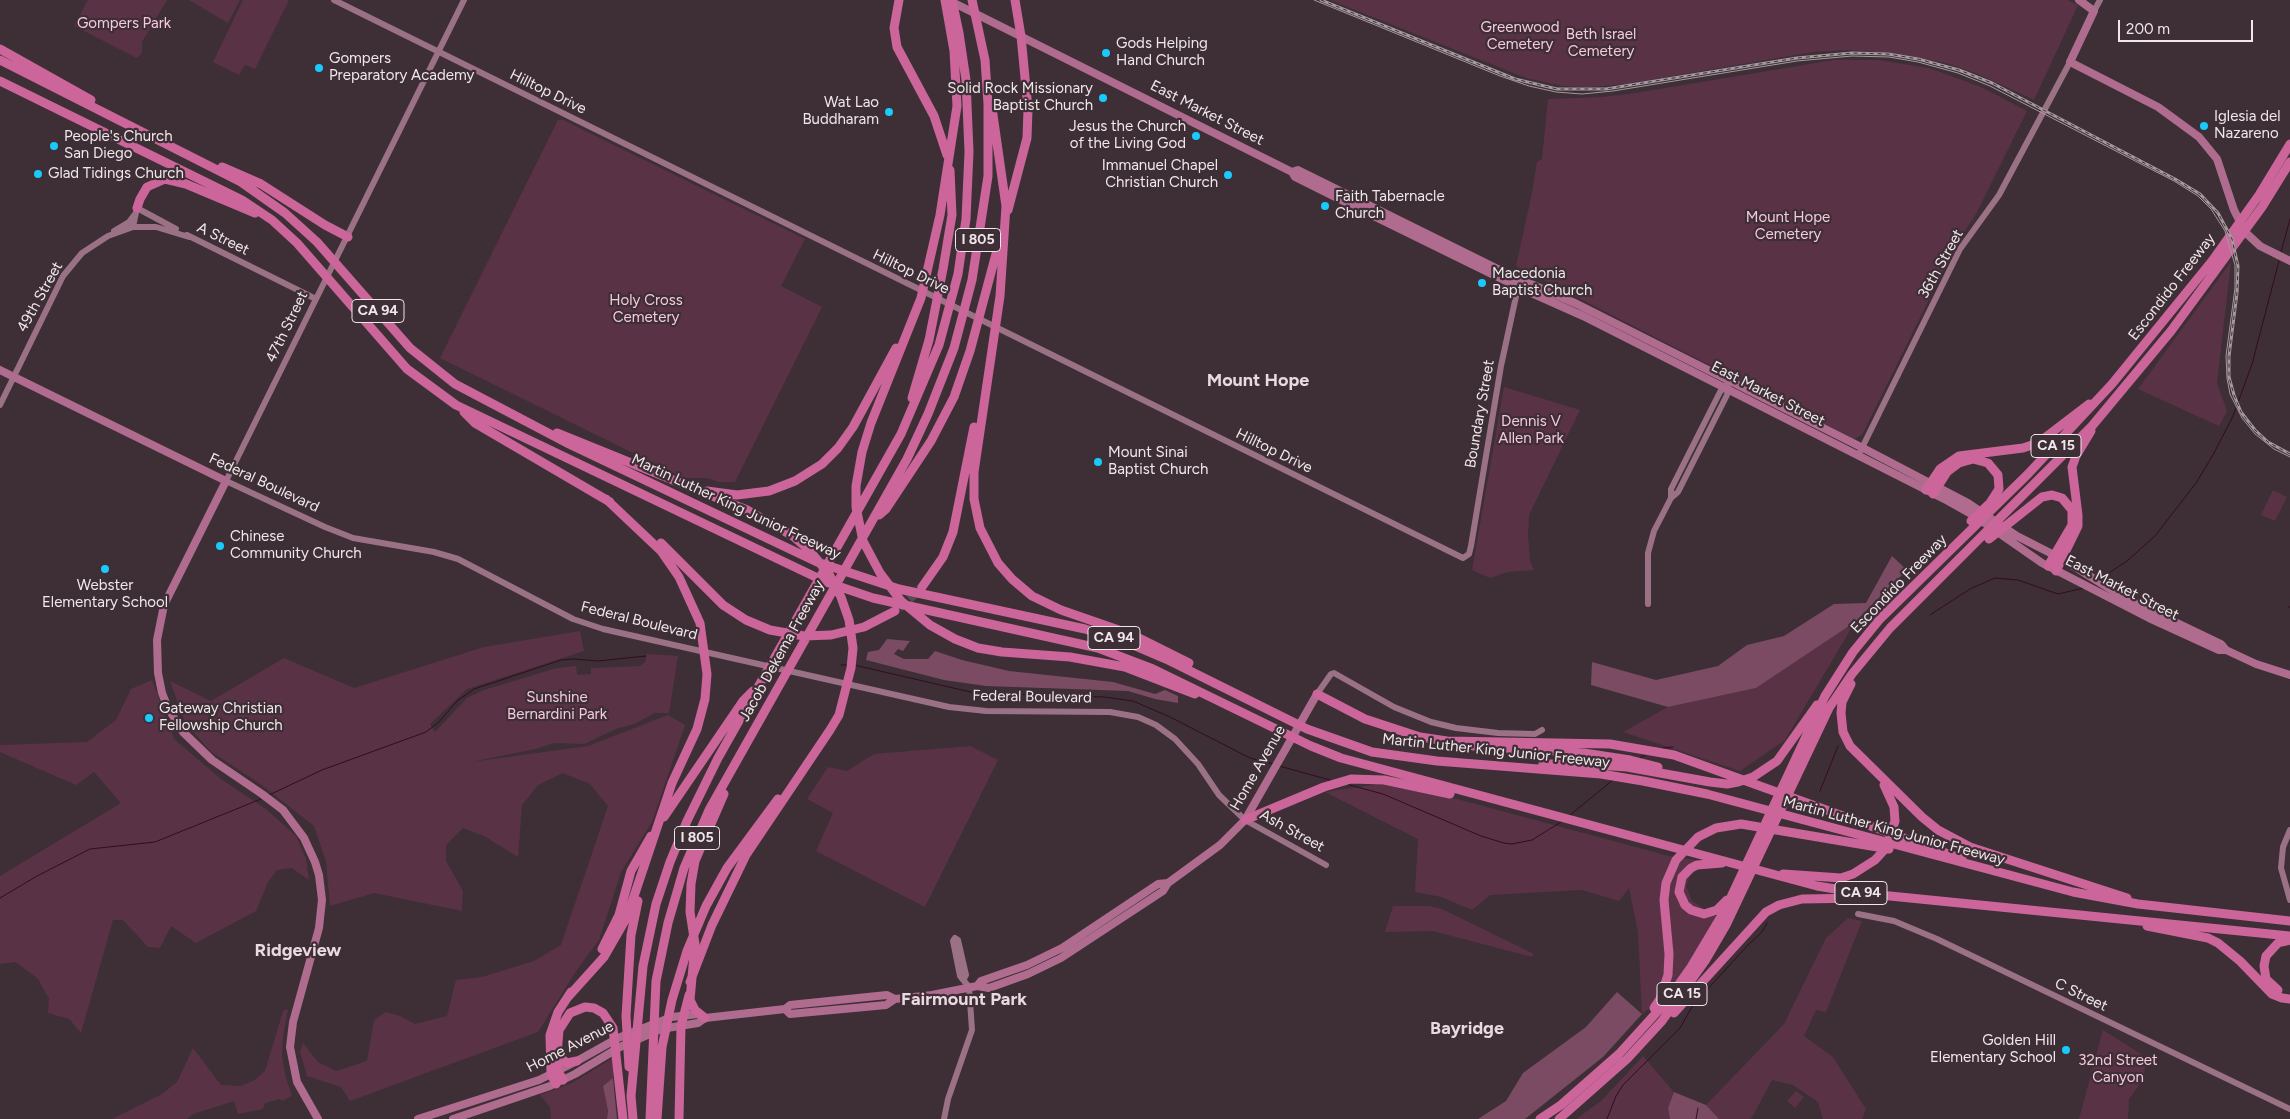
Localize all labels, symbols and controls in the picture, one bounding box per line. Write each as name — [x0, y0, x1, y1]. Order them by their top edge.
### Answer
scale bar — [2120, 10, 2255, 42]
park label: Gompers Park — [77, 15, 171, 33]
park label: Greenwood Cemetery — [1481, 19, 1559, 54]
text: 200 m — [2126, 20, 2170, 38]
park label: Beth Israel Cemetery — [1566, 26, 1636, 61]
place label: Gods Helping Hand Church — [1116, 35, 1208, 70]
marker: Gods Helping Hand Church — [1100, 47, 1112, 59]
place label: Gompers Preparatory Academy — [329, 50, 474, 85]
marker: Gompers Preparatory Academy — [313, 62, 325, 74]
street label: Hilltop Drive — [507, 66, 589, 118]
street label: East Market Street — [1147, 77, 1267, 149]
place label: Solid Rock Missionary Baptist Church — [947, 80, 1093, 115]
marker: Solid Rock Missionary Baptist Church — [1097, 92, 1109, 104]
place label: Wat Lao Buddharam — [802, 94, 879, 129]
marker: Wat Lao Buddharam — [883, 106, 895, 118]
place label: Iglesia del Nazareno — [2214, 108, 2280, 143]
place label: Jesus the Church of the Living God — [1069, 118, 1186, 153]
marker: Iglesia del Nazareno — [2198, 120, 2210, 132]
place label: People's Church San Diego — [64, 128, 173, 163]
marker: Jesus the Church of the Living God — [1190, 130, 1202, 142]
marker: People's Church San Diego — [48, 140, 60, 152]
place label: Immanuel Chapel Christian Church — [1102, 157, 1218, 192]
place label: Glad Tidings Church — [48, 165, 184, 183]
marker: Glad Tidings Church — [32, 168, 44, 180]
marker: Immanuel Chapel Christian Church — [1222, 169, 1234, 181]
place label: Faith Tabernacle Church — [1335, 188, 1445, 223]
marker: Faith Tabernacle Church — [1319, 200, 1331, 212]
park label: Mount Hope Cemetery — [1746, 209, 1830, 244]
street label: A Street — [194, 219, 252, 259]
street label: 36th Street — [1915, 226, 1967, 302]
road number: I 805 — [956, 228, 1000, 252]
street label: Escondido Freeway — [2125, 230, 2219, 344]
street label: Hilltop Drive — [870, 246, 952, 298]
street label: 49th Street — [13, 259, 67, 335]
place label: Macedonia Baptist Church — [1492, 265, 1592, 300]
marker: Macedonia Baptist Church — [1476, 277, 1488, 289]
street label: 47th Street — [262, 288, 312, 366]
park label: Holy Cross Cemetery — [609, 292, 683, 327]
road number: CA 94 — [352, 300, 404, 322]
street label: Boundary Street — [1462, 358, 1498, 470]
street label: East Market Street — [1708, 358, 1828, 430]
district label: Mount Hope — [1207, 370, 1309, 392]
park label: Dennis V Allen Park — [1498, 413, 1564, 448]
street label: Hilltop Drive — [1233, 425, 1315, 477]
road number: CA 15 — [2031, 434, 2081, 458]
place label: Mount Sinai Baptist Church — [1108, 444, 1208, 479]
street label: Federal Boulevard — [206, 450, 322, 516]
street label: Martin Luther King Junior Freeway — [628, 450, 844, 564]
marker: Mount Sinai Baptist Church — [1092, 456, 1104, 468]
place label: Chinese Community Church — [230, 528, 362, 563]
street label: Escondido Freeway — [1847, 531, 1951, 637]
marker: Chinese Community Church — [214, 540, 226, 552]
street label: East Market Street — [2062, 552, 2182, 624]
marker: Webster Elementary School — [99, 563, 111, 575]
place label: Webster Elementary School — [42, 577, 168, 612]
street label: Jacob Dekema Freeway — [736, 577, 828, 725]
street label: Federal Boulevard — [579, 598, 699, 644]
road number: CA 94 — [1088, 626, 1140, 650]
street label: Federal Boulevard — [972, 687, 1092, 707]
park label: Sunshine Bernardini Park — [507, 689, 607, 724]
place label: Gateway Christian Fellowship Church — [159, 700, 283, 735]
marker: Gateway Christian Fellowship Church — [143, 712, 155, 724]
street label: Home Avenue — [1226, 722, 1290, 814]
street label: Martin Luther King Junior Freeway — [1381, 730, 1611, 772]
street label: Martin Luther King Junior Freeway — [1781, 793, 2007, 869]
street label: Ash Street — [1256, 806, 1328, 856]
road number: I 805 — [674, 826, 720, 850]
road number: CA 94 — [1835, 881, 1887, 904]
district label: Ridgeview — [255, 940, 341, 962]
street label: C Street — [2052, 975, 2110, 1015]
road number: CA 15 — [1657, 982, 1707, 1006]
district label: Fairmount Park — [901, 989, 1027, 1011]
street label: Home Avenue — [523, 1017, 617, 1077]
district label: Bayridge — [1430, 1018, 1504, 1040]
place label: Golden Hill Elementary School — [1930, 1032, 2056, 1067]
marker: Golden Hill Elementary School — [2060, 1044, 2072, 1056]
park label: 32nd Street Canyon — [2078, 1052, 2158, 1087]

